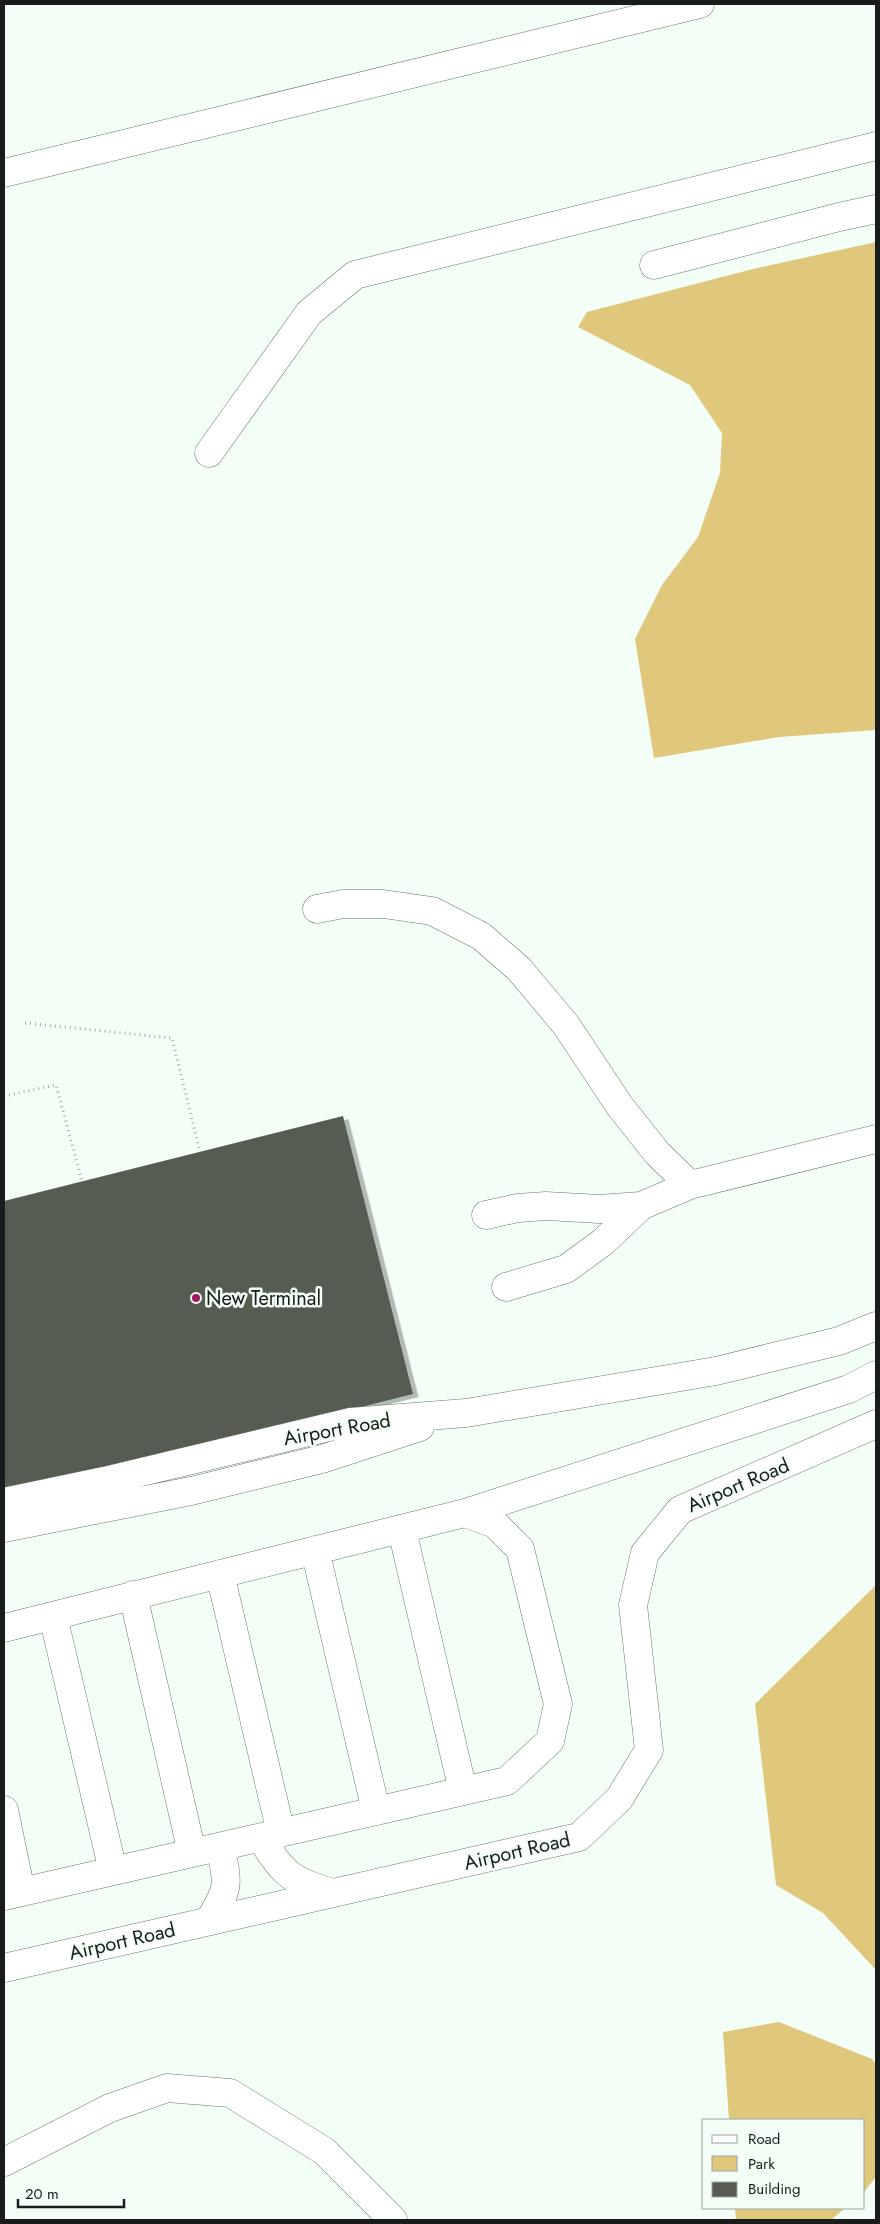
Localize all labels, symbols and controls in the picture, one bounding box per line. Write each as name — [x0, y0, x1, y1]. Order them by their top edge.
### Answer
place label: New Terminal — [206, 1284, 321, 1313]
marker: New Terminal — [190, 1292, 202, 1304]
street label: Airport Road — [281, 1406, 393, 1453]
street label: Airport Road — [683, 1451, 794, 1520]
street label: Airport Road — [461, 1825, 573, 1878]
street label: Airport Road — [66, 1915, 178, 1968]
legend — [702, 2119, 865, 2209]
text: Road — [748, 2128, 780, 2150]
text: Park — [748, 2153, 775, 2175]
scale bar — [18, 2176, 124, 2208]
text: Building — [748, 2178, 800, 2200]
text: 20 m — [25, 2183, 59, 2205]

